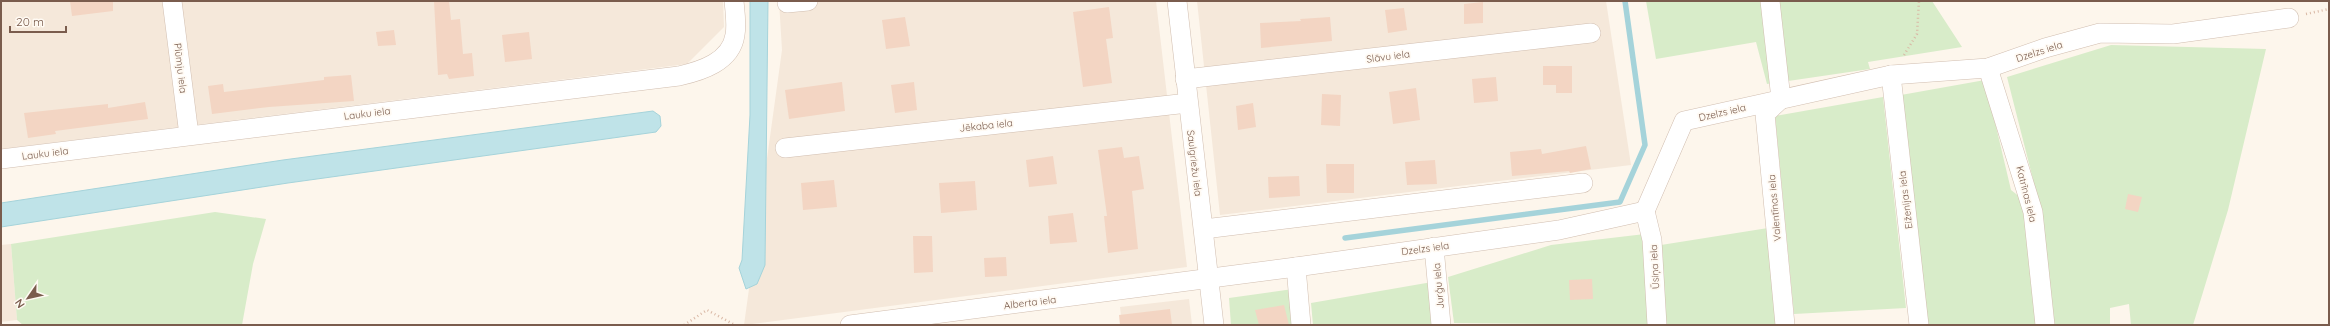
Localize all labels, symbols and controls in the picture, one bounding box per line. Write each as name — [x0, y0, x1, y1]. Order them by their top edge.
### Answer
scale bar — [10, 8, 66, 34]
text: 20 m — [16, 14, 44, 29]
street label: Dzelzs iela — [2014, 38, 2064, 65]
street label: Plūmju iela — [171, 42, 190, 94]
street label: Slāvu iela — [1366, 47, 1411, 66]
street label: Dzelzs iela — [1697, 101, 1747, 124]
street label: Lauku iela — [343, 104, 391, 123]
street label: Jēkaba iela — [959, 116, 1013, 135]
street label: Saulgriežu iela — [1184, 129, 1205, 197]
street label: Lauku iela — [21, 144, 69, 163]
street label: Katrīnas iela — [2013, 165, 2040, 224]
street label: Eiženijas iela — [1895, 170, 1916, 230]
street label: Valentīnas iela — [1765, 174, 1784, 242]
street label: Dzelzs iela — [1400, 239, 1450, 258]
street label: Ūsiņa iela — [1647, 244, 1662, 290]
street label: Jurģu iela — [1430, 262, 1447, 309]
north arrow — [8, 278, 48, 318]
street label: Alberta iela — [1003, 293, 1057, 312]
text: N — [12, 296, 28, 311]

